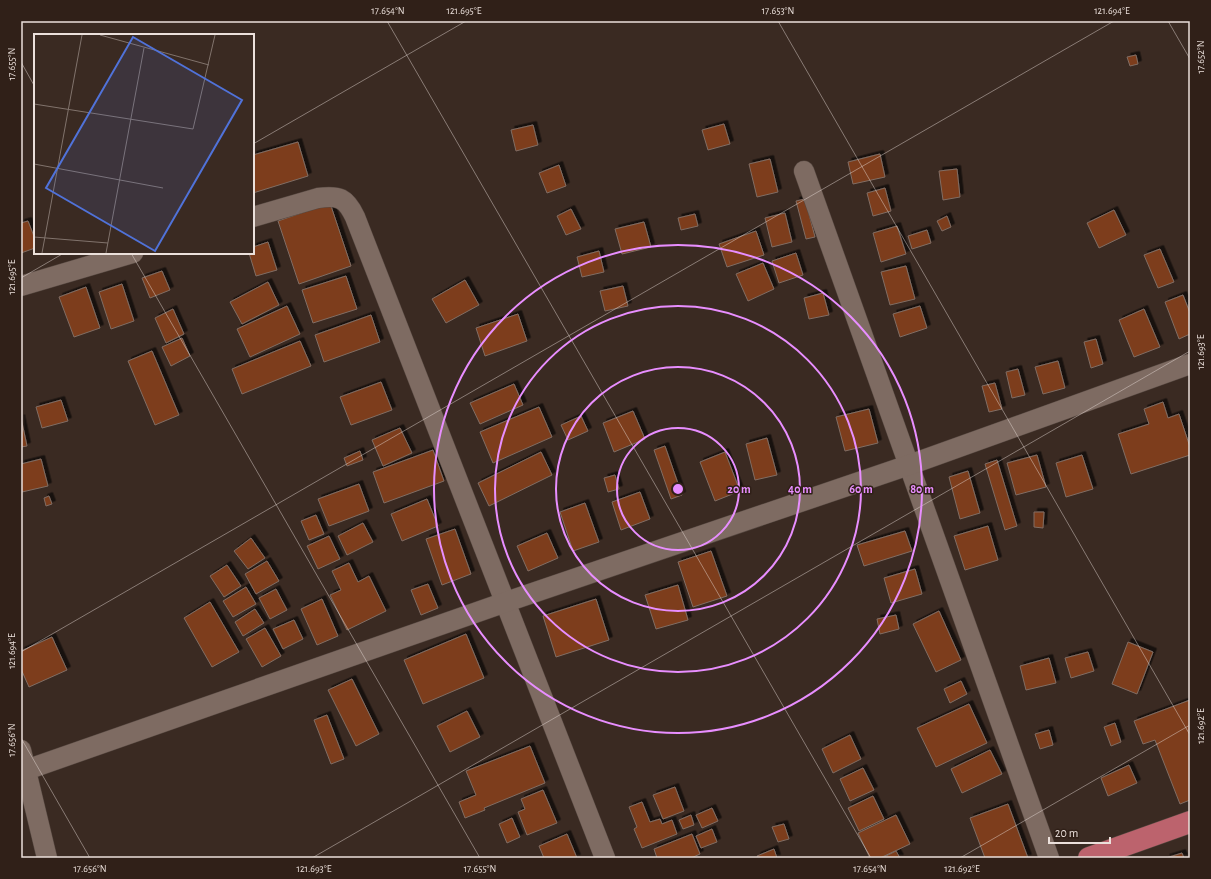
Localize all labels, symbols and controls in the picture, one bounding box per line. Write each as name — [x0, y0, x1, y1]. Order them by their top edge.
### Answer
text: 17.654°N — [371, 6, 405, 16]
text: 121.695°E — [446, 6, 482, 16]
text: 17.653°N — [762, 6, 794, 16]
text: 121.694°E — [1094, 6, 1130, 16]
inset map — [34, 34, 254, 254]
text: 17.652°N — [1196, 40, 1206, 74]
text: 17.655°N — [7, 48, 17, 80]
text: 121.695°E — [7, 259, 17, 295]
text: 121.693°E — [1196, 334, 1206, 370]
centre of rings — [671, 482, 685, 496]
text: 20 m — [727, 483, 751, 495]
text: 40 m — [788, 483, 812, 495]
text: 60 m — [849, 483, 873, 495]
text: 80 m — [910, 483, 934, 495]
text: 121.694°E — [7, 633, 17, 669]
text: 121.692°E — [1196, 708, 1206, 744]
text: 17.656°N — [7, 723, 17, 757]
scale bar — [1049, 819, 1110, 845]
text: 20 m — [1055, 827, 1078, 839]
text: 17.656°N — [73, 864, 107, 874]
text: 121.693°E — [297, 864, 332, 874]
text: 17.655°N — [464, 864, 496, 874]
text: 17.654°N — [853, 864, 887, 874]
text: 121.692°E — [944, 864, 980, 874]

